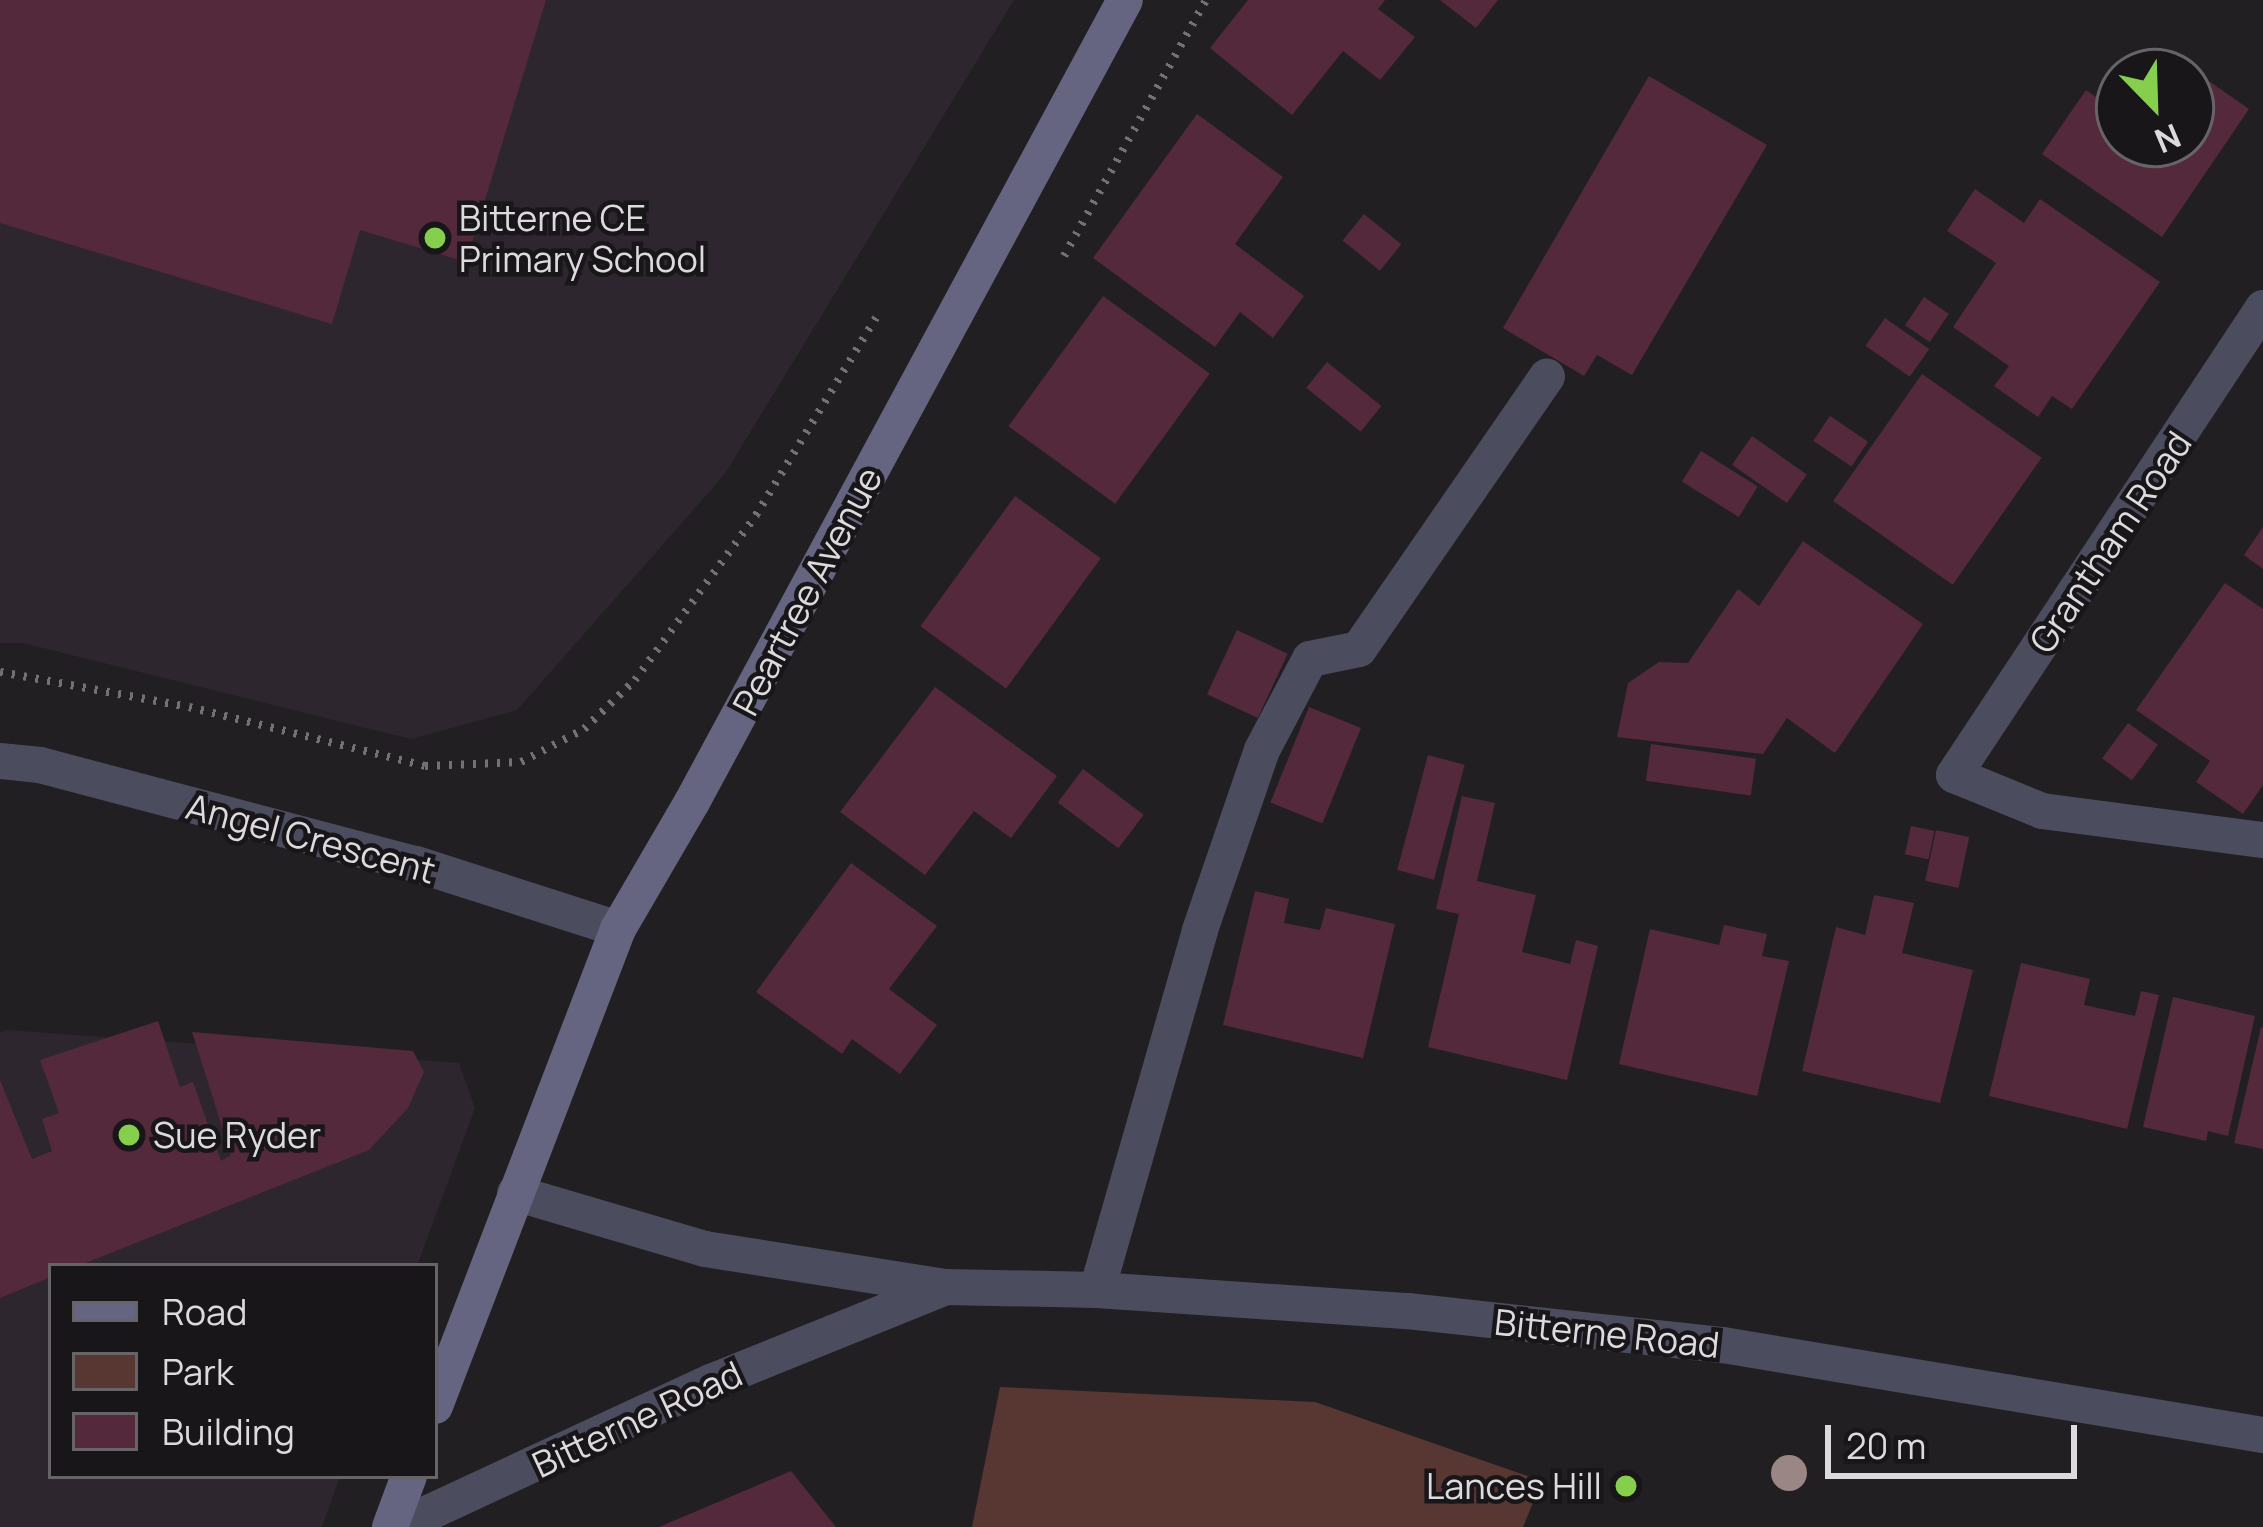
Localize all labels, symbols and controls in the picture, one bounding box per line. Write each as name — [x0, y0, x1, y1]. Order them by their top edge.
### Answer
north arrow — [2095, 48, 2215, 168]
text: N — [2148, 113, 2188, 164]
place label: Bitterne CE Primary School — [459, 195, 706, 280]
marker: Bitterne CE Primary School — [422, 225, 448, 251]
street label: Grantham Road — [2020, 423, 2200, 661]
street label: Peartree Avenue — [723, 460, 891, 722]
street label: Angel Crescent — [182, 784, 440, 892]
place label: Sue Ryder — [153, 1113, 321, 1157]
marker: Sue Ryder — [116, 1122, 142, 1148]
legend — [48, 1263, 438, 1479]
text: Road — [162, 1287, 247, 1336]
street label: Bitterne Road — [1492, 1300, 1722, 1366]
text: Park — [162, 1347, 234, 1396]
street label: Bitterne Road — [525, 1352, 749, 1486]
scale bar — [1831, 1401, 2083, 1475]
text: Building — [162, 1407, 295, 1456]
text: 20 m — [1846, 1421, 1926, 1470]
place label: Lances Hill — [1426, 1464, 1602, 1508]
marker: Lances Hill — [1613, 1473, 1639, 1499]

